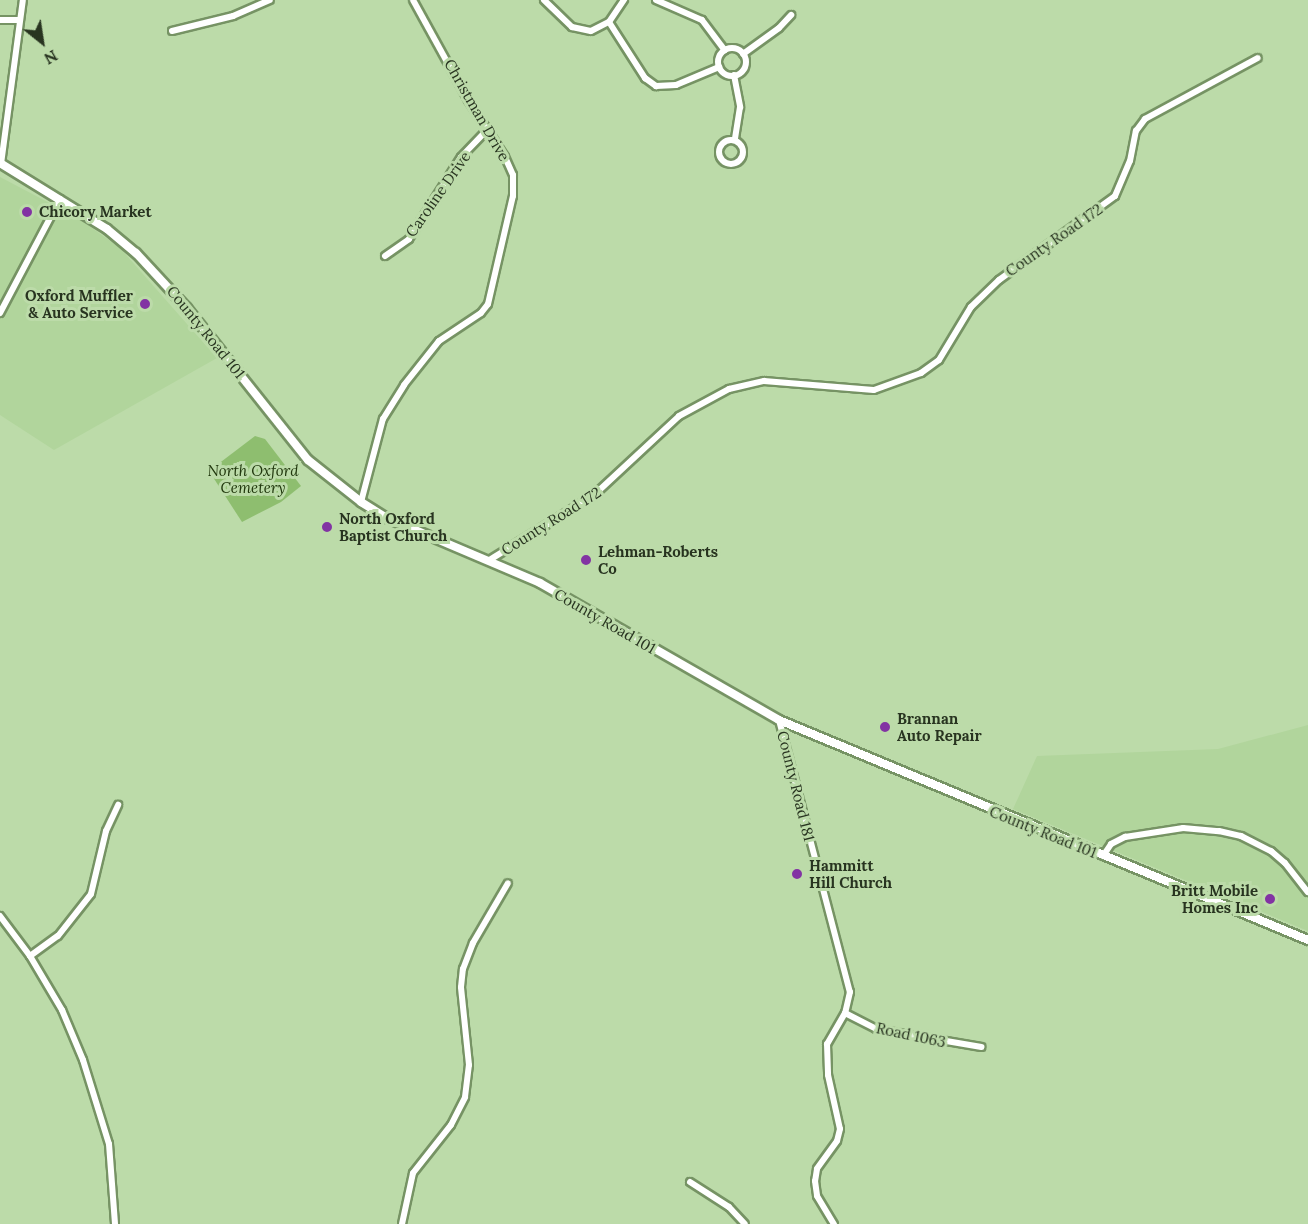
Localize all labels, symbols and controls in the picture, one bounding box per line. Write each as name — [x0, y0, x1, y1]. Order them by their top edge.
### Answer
north arrow — [12, 12, 72, 72]
text: N — [41, 46, 61, 69]
street label: Christman Drive — [441, 56, 513, 164]
street label: Caroline Drive — [402, 148, 474, 240]
street label: County Road 172 — [1002, 200, 1106, 280]
place label: Chicory Market — [39, 203, 152, 221]
marker: Chicory Market — [20, 205, 34, 219]
street label: County Road 101 — [163, 282, 249, 382]
place label: Oxford Muffler & Auto Service — [25, 286, 133, 321]
marker: Oxford Muffler & Auto Service — [138, 297, 152, 311]
park label: North Oxford Cemetery — [207, 461, 299, 496]
street label: County Road 172 — [498, 483, 604, 559]
place label: North Oxford Baptist Church — [339, 509, 447, 544]
marker: North Oxford Baptist Church — [320, 520, 334, 534]
place label: Lehman-Roberts Co — [598, 542, 718, 577]
marker: Lehman-Roberts Co — [579, 553, 593, 567]
street label: County Road 101 — [551, 585, 659, 657]
place label: Brannan Auto Repair — [897, 709, 982, 744]
marker: Brannan Auto Repair — [878, 720, 892, 734]
street label: County Road 181 — [774, 729, 818, 843]
street label: County Road 101 — [987, 802, 1099, 862]
place label: Hammitt Hill Church — [809, 856, 892, 891]
marker: Hammitt Hill Church — [790, 867, 804, 881]
place label: Britt Mobile Homes Inc — [1171, 881, 1258, 916]
marker: Britt Mobile Homes Inc — [1263, 892, 1277, 906]
street label: Road 1063 — [875, 1019, 947, 1051]

